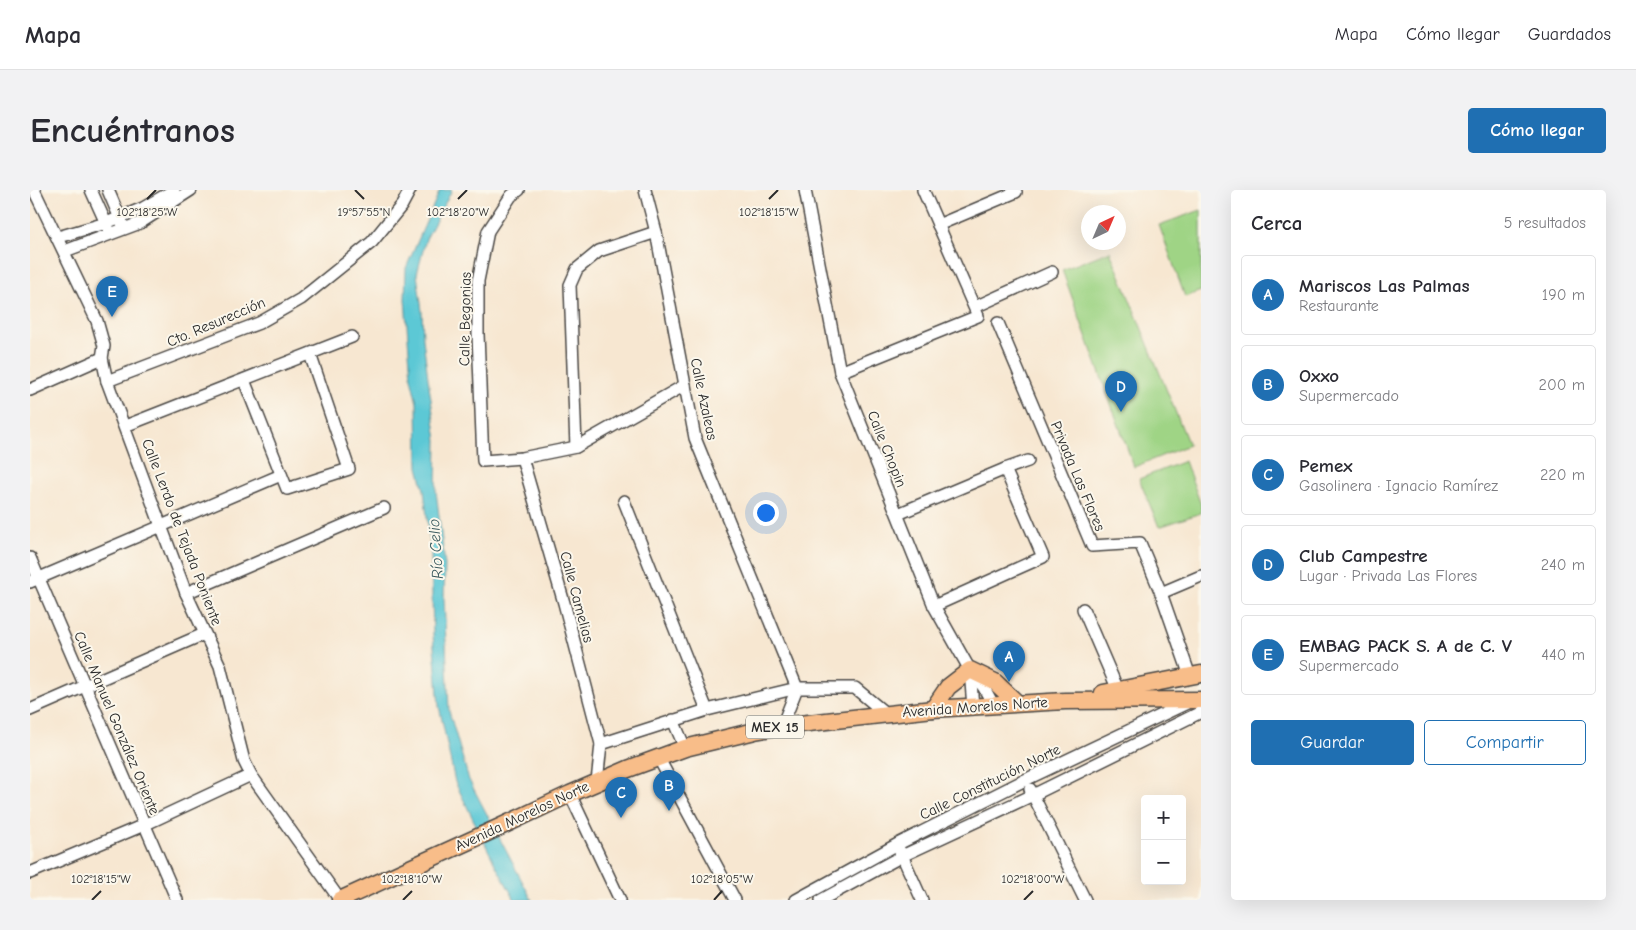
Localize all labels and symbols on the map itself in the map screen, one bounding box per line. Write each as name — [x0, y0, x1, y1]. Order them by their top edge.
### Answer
text: 102°18'25"W — [116, 205, 178, 219]
text: 19°57'55"N — [338, 205, 390, 219]
text: 102°18'20"W — [427, 205, 490, 219]
text: 102°18'15"W — [739, 205, 799, 219]
north arrow — [1081, 205, 1126, 250]
street label: Calle Begonias — [455, 272, 475, 366]
pin: E — [96, 276, 128, 317]
street label: Cto. Resurección — [164, 293, 268, 351]
street label: Calle Azaleas — [687, 356, 721, 442]
pin: D — [1105, 371, 1137, 412]
street label: Calle Chopin — [864, 408, 910, 490]
street label: Privada Las Flores — [1047, 418, 1109, 534]
street label: Calle Lerdo de Tejada Poniente — [138, 436, 226, 628]
your location — [753, 500, 779, 526]
water label: Río Celio — [425, 518, 447, 580]
street label: Calle Camelias — [556, 549, 598, 645]
street label: Calle Manuel González Oriente — [70, 629, 164, 818]
pin: A — [993, 641, 1025, 682]
street label: Avenida Morelos Norte — [902, 693, 1049, 721]
road number: MEX 15 — [746, 716, 804, 738]
street label: Calle Constitución Norte — [917, 740, 1064, 824]
pin: B — [653, 770, 685, 811]
street label: Avenida Morelos Norte — [452, 777, 592, 855]
pin: C — [605, 777, 637, 818]
text: 102°18'15"W — [71, 872, 131, 886]
text: 102°18'10"W — [382, 872, 443, 886]
text: 102°18'05"W — [691, 872, 754, 886]
text: 102°18'00"W — [1002, 872, 1065, 886]

